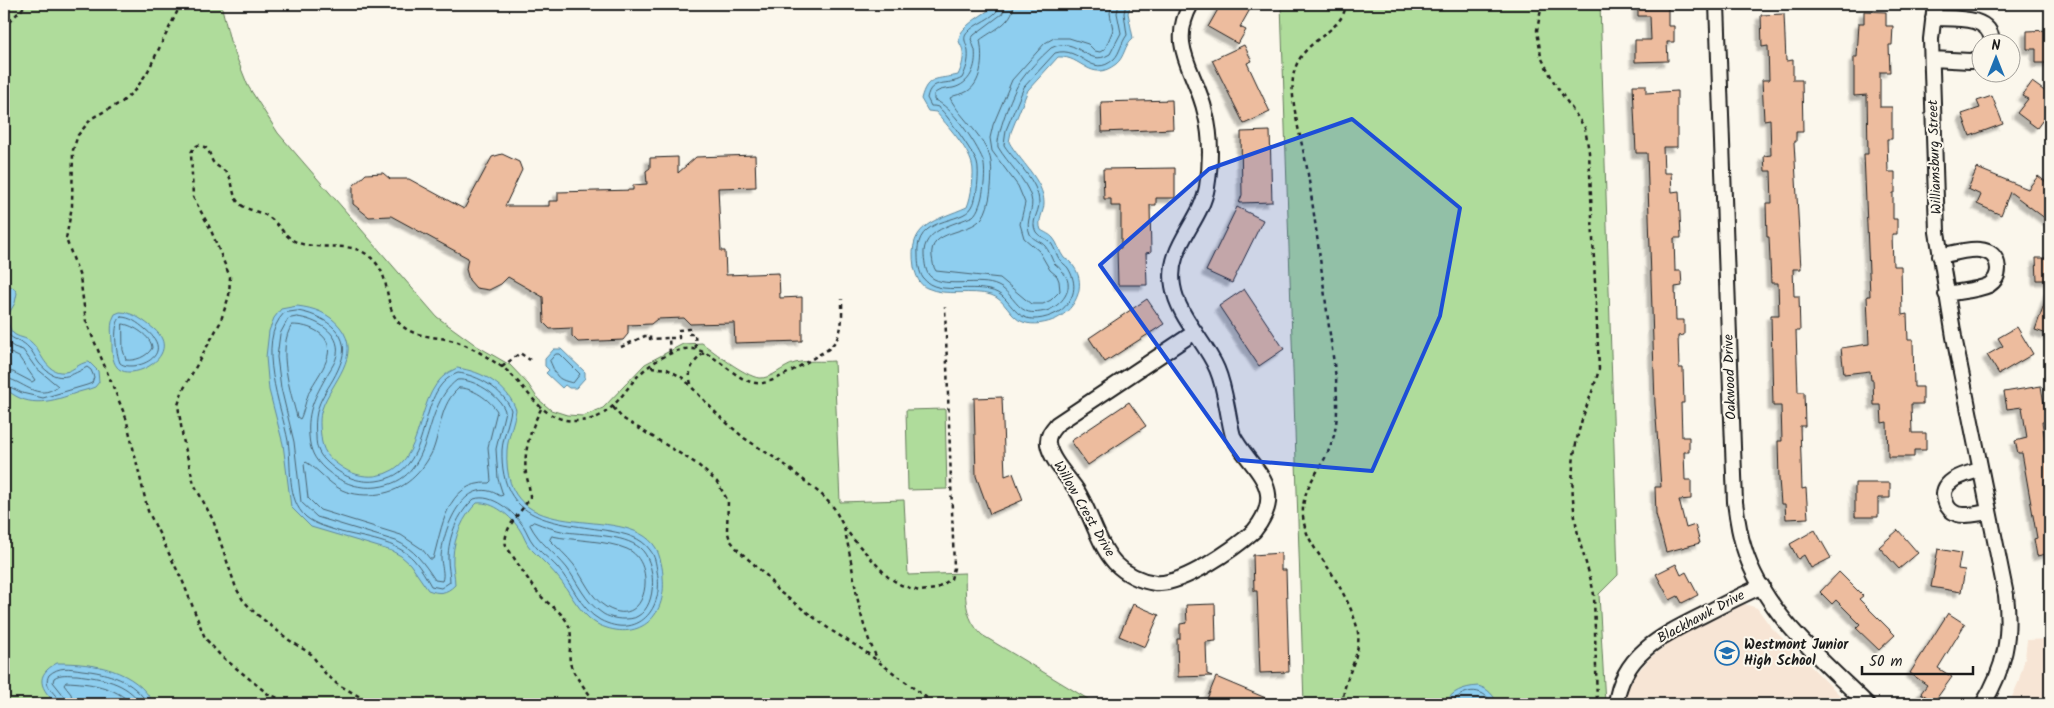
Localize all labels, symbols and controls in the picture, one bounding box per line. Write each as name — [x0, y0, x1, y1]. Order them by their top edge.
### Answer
north arrow — [1972, 32, 2022, 82]
text: N — [1992, 35, 2001, 57]
street label: Williamsburg Street — [1922, 99, 1948, 215]
street label: Oakwood Drive — [1717, 333, 1742, 420]
street label: Willow Crest Drive — [1047, 457, 1121, 562]
street label: Blackhawk Drive — [1653, 584, 1749, 649]
place label: Westmont Junior High School — [1744, 634, 1849, 672]
school or university icon: Westmont Junior High School — [1714, 640, 1740, 666]
scale bar — [1862, 643, 1973, 675]
text: 50 m — [1869, 650, 1903, 674]

